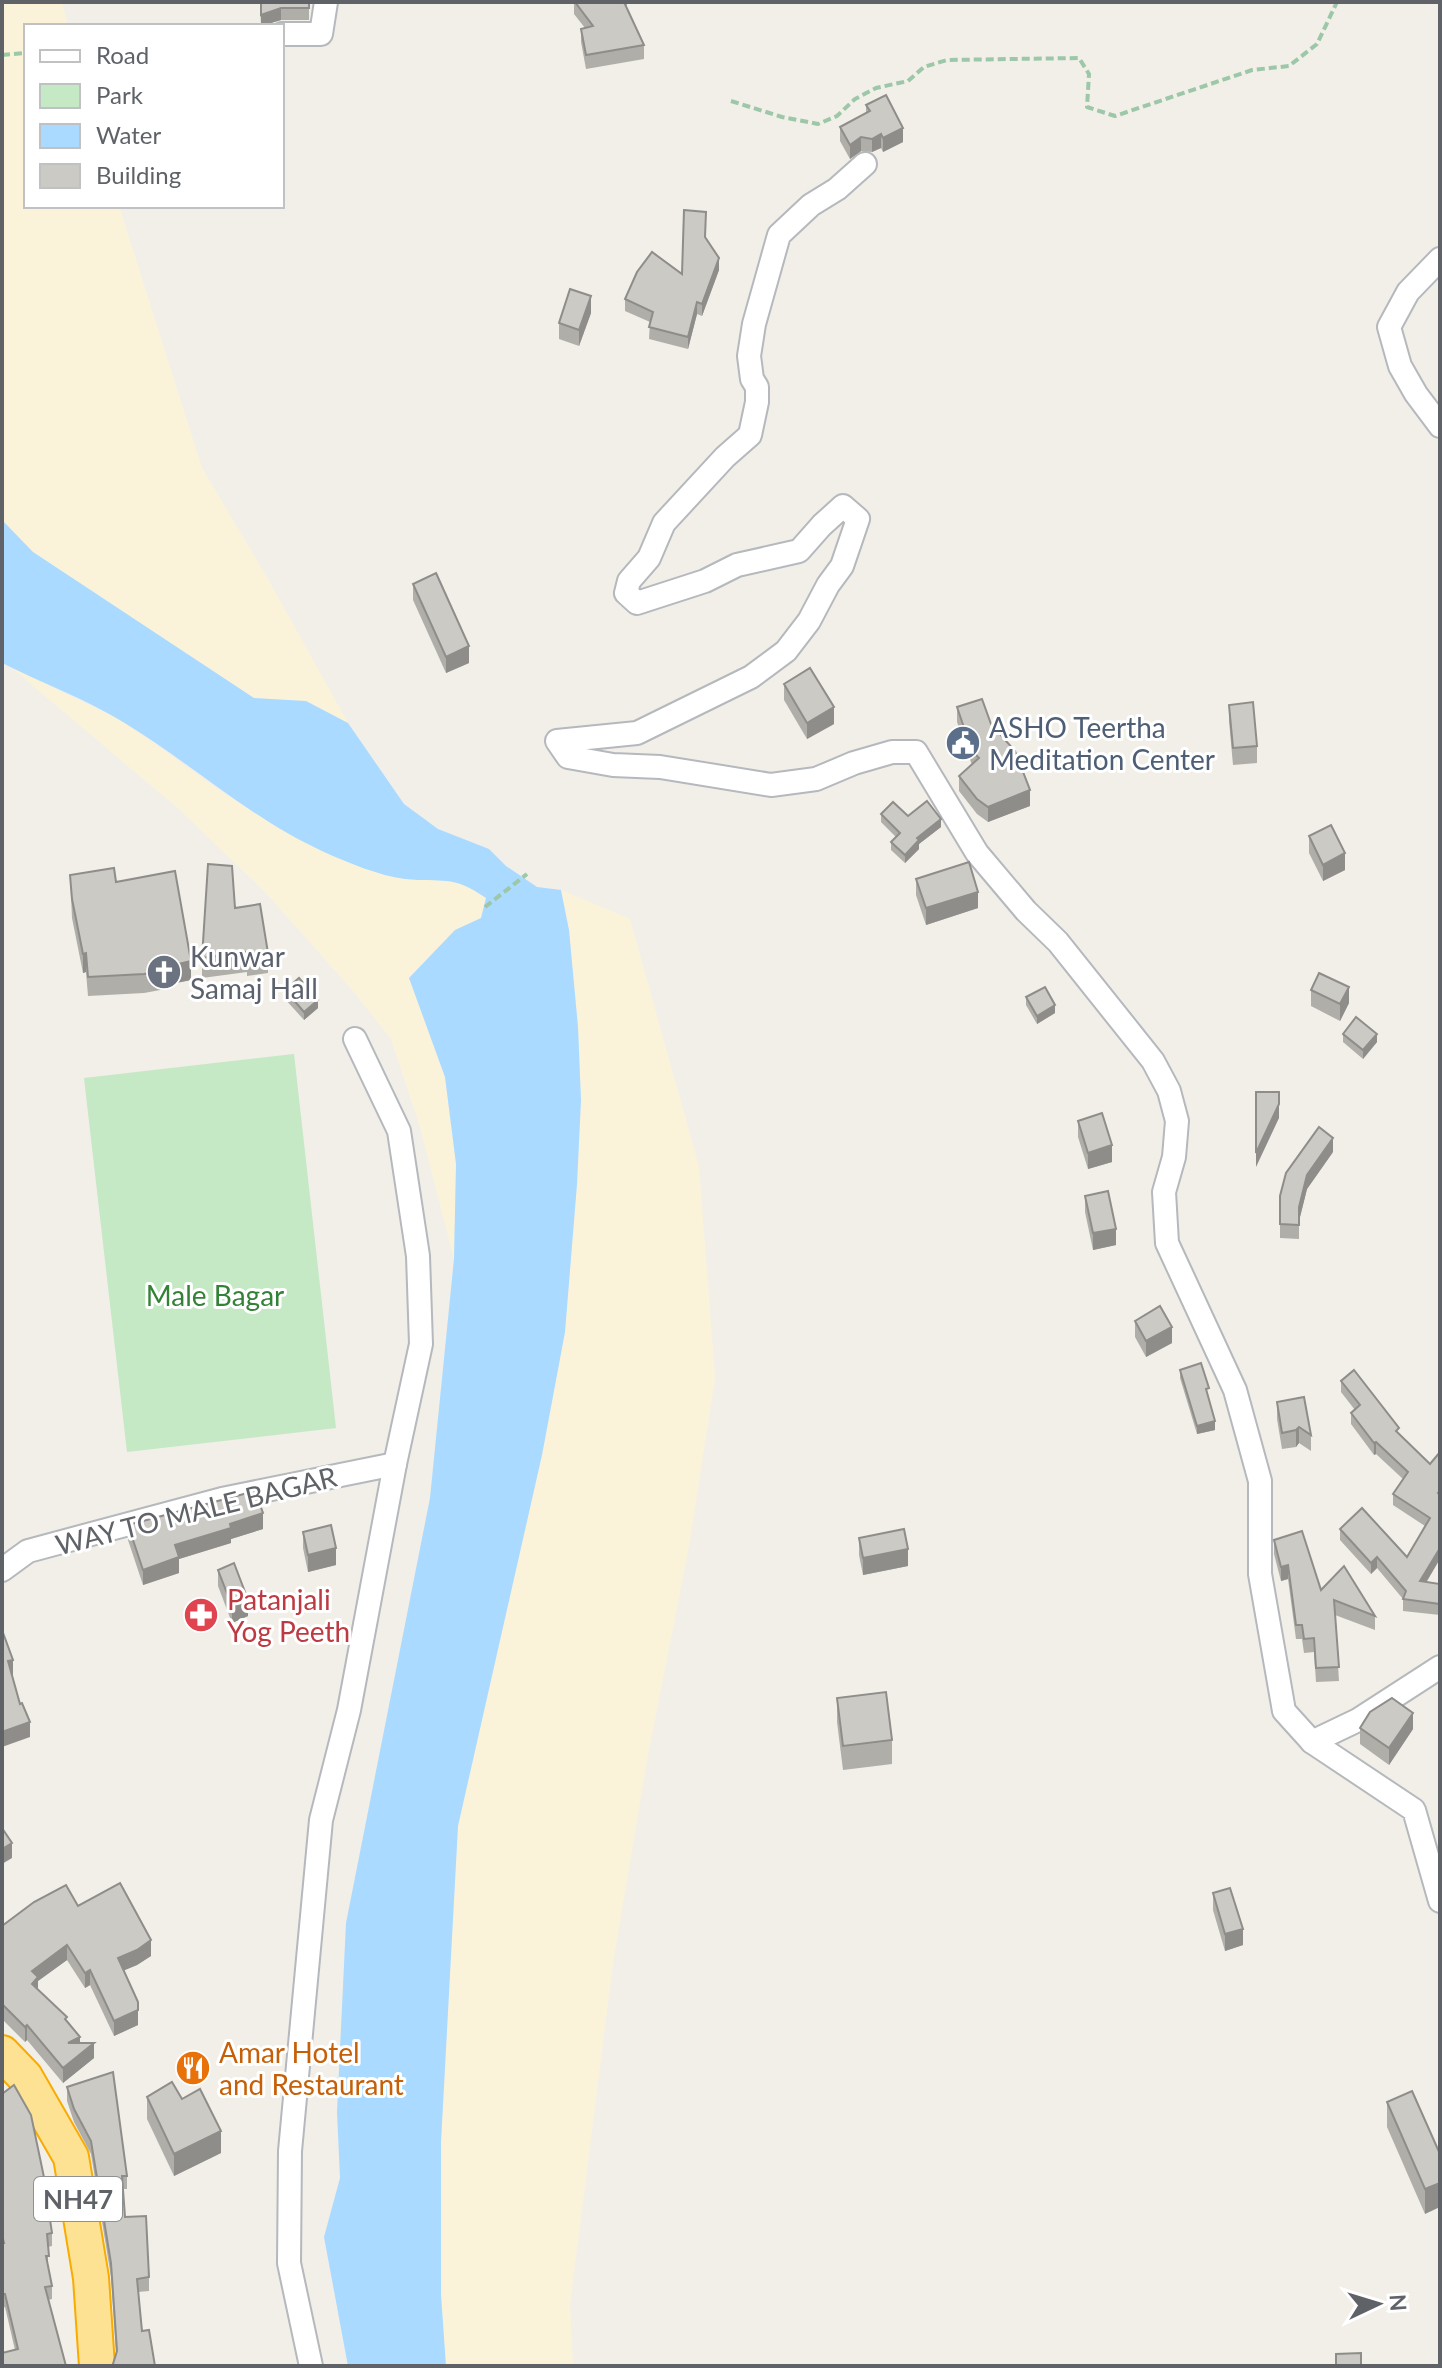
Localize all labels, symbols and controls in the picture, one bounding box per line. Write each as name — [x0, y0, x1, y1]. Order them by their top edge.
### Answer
legend — [24, 24, 284, 208]
text: Road — [96, 40, 149, 69]
text: Park — [96, 80, 144, 109]
text: Water — [96, 120, 161, 149]
text: Building — [96, 160, 181, 189]
place label: ASHO Teertha Meditation Center — [989, 710, 1215, 776]
public building icon: ASHO Teertha Meditation Center — [944, 724, 982, 762]
place label: Kunwar Samaj Hall — [190, 939, 318, 1005]
church icon: Kunwar Samaj Hall — [145, 953, 183, 991]
park label: Male Bagar — [146, 1278, 284, 1312]
street label: WAY TO MALE BAGAR — [52, 1459, 340, 1561]
place label: Patanjali Yog Peeth — [227, 1582, 350, 1648]
pharmacy icon: Patanjali Yog Peeth — [182, 1596, 220, 1634]
place label: Amar Hotel and Restaurant — [219, 2035, 404, 2101]
restaurant icon: Amar Hotel and Restaurant — [174, 2049, 212, 2087]
road number: NH47 — [34, 2177, 122, 2221]
north arrow — [1338, 2264, 1418, 2344]
text: N — [1384, 2293, 1413, 2312]

